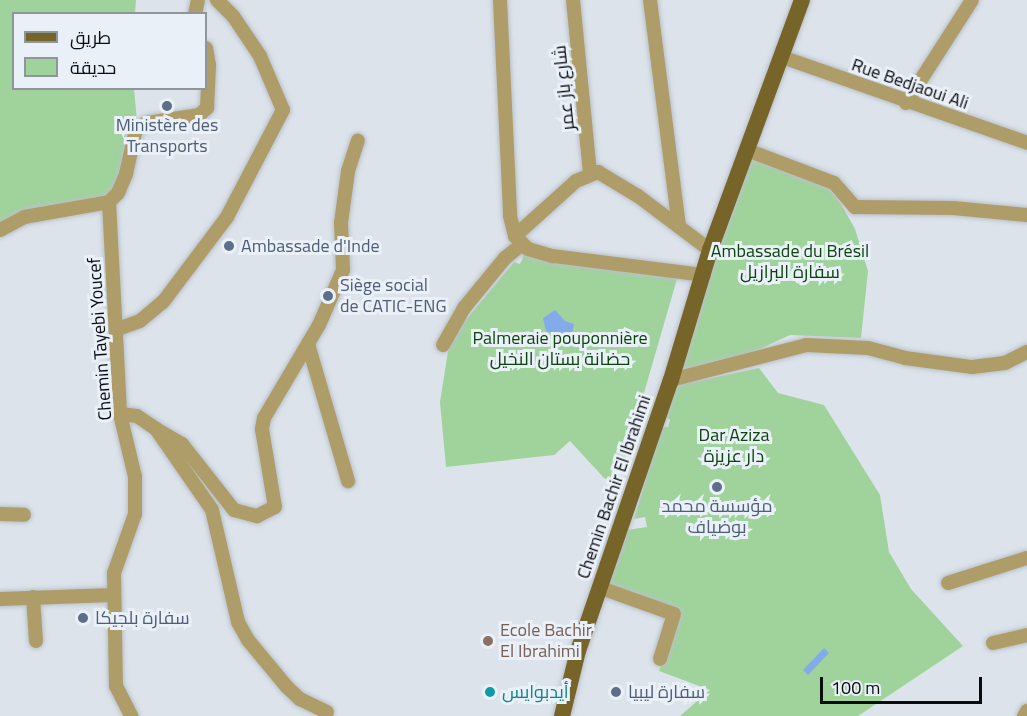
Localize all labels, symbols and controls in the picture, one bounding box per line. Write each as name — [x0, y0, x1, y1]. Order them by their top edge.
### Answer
legend — [12, 12, 207, 90]
text: طريق — [70, 24, 111, 51]
street label: شارع باز عمر — [549, 44, 579, 132]
text: حديقة — [70, 54, 116, 81]
street label: Rue Bedjaoui Ali — [849, 54, 971, 114]
marker: Ministère des Transports — [160, 99, 174, 113]
place label: Ministère des Transports — [116, 115, 218, 158]
place label: Ambassade d'Inde — [241, 235, 380, 257]
marker: Ambassade d'Inde — [222, 239, 236, 253]
park label: Ambassade du Brésil سفارة البرازيل — [711, 241, 869, 284]
street label: Chemin Tayebi Youcef — [84, 257, 116, 421]
place label: Siège social de CATIC-ENG — [340, 275, 446, 318]
marker: Siège social de CATIC-ENG — [321, 289, 335, 303]
park label: Palmeraie pouponnière حضانة بستان النخيل — [472, 328, 648, 370]
street label: Chemin Bachir El Ibrahimi — [572, 392, 656, 582]
park label: Dar Aziza دار عزيزة — [699, 425, 769, 468]
marker: مؤسسة محمد بوضياف — [710, 480, 724, 494]
place label: مؤسسة محمد بوضياف — [662, 496, 772, 538]
place label: سفارة بلجيكا — [95, 607, 190, 629]
marker: سفارة بلجيكا — [76, 611, 90, 625]
place label: Ecole Bachir El Ibrahimi — [500, 620, 592, 662]
marker: Ecole Bachir El Ibrahimi — [481, 634, 495, 648]
scale bar — [823, 665, 985, 703]
text: 100 m — [831, 674, 880, 701]
place label: أيدبوايس — [502, 681, 569, 703]
place label: سفارة ليبيا — [628, 681, 705, 703]
marker: أيدبوايس — [483, 685, 497, 699]
marker: سفارة ليبيا — [609, 685, 623, 699]

